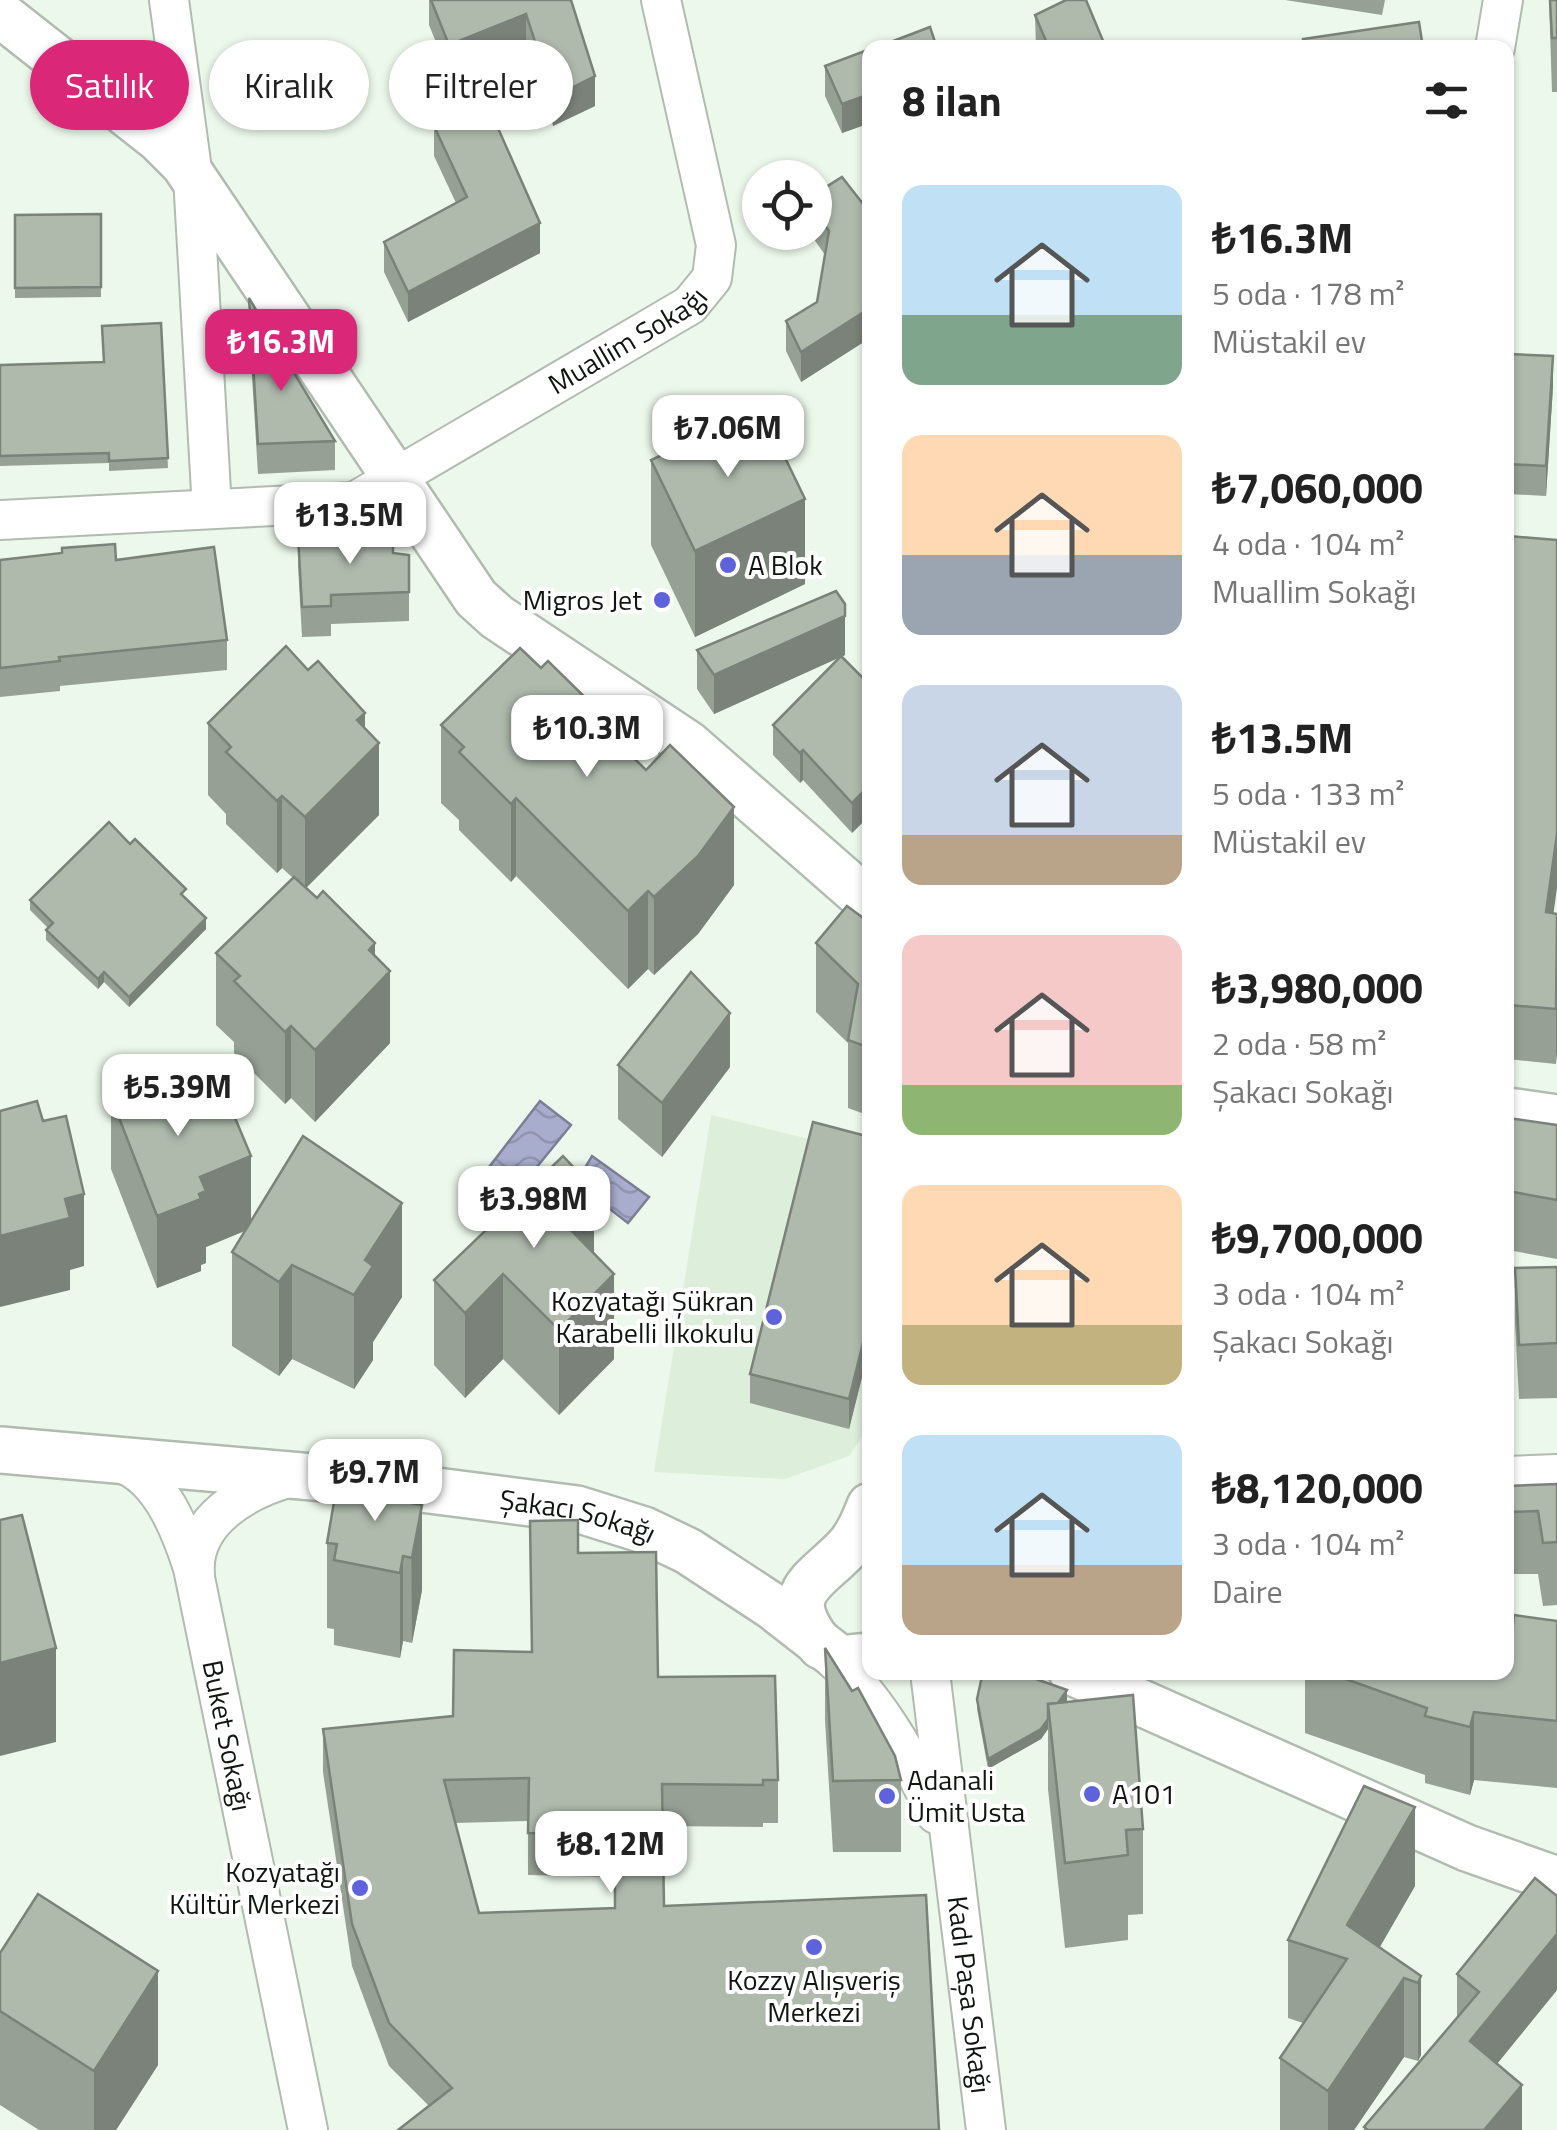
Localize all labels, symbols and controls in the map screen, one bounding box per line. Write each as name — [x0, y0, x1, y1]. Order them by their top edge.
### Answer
chip: Satılık — [30, 40, 189, 130]
chip: Kiralık — [209, 40, 369, 130]
chip: Filtreler — [389, 40, 573, 130]
text: 8 ilan — [902, 68, 1002, 132]
icon: filters — [1419, 73, 1474, 128]
map controls — [742, 160, 832, 250]
button: locate — [742, 160, 832, 250]
text: ₺16.3M — [1212, 205, 1353, 269]
icon: home — [982, 225, 1102, 345]
text: 5 oda · 178 m² — [1212, 269, 1404, 317]
street label: Muallim Sokağı — [540, 277, 717, 405]
pin: ₺16.3M — [200, 309, 362, 394]
text: ₺16.3M — [227, 317, 335, 365]
text: Müstakil ev — [1212, 317, 1366, 365]
pin: ₺7.06M — [647, 395, 809, 480]
text: ₺7.06M — [674, 403, 782, 451]
text: ₺7,060,000 — [1212, 455, 1423, 519]
icon: home — [982, 475, 1102, 595]
pin: ₺13.5M — [269, 482, 431, 567]
text: ₺13.5M — [296, 490, 404, 538]
text: 4 oda · 104 m² — [1212, 519, 1404, 567]
place label: A Blok — [748, 543, 823, 586]
marker: A Blok — [717, 554, 739, 576]
text: Muallim Sokağı — [1212, 567, 1416, 615]
place label: Migros Jet — [523, 578, 642, 621]
marker: Migros Jet — [651, 589, 673, 611]
pin: ₺10.3M — [506, 695, 668, 780]
text: ₺10.3M — [533, 703, 641, 751]
text: ₺13.5M — [1212, 705, 1353, 769]
icon: home — [982, 725, 1102, 845]
text: 5 oda · 133 m² — [1212, 769, 1404, 817]
text: Müstakil ev — [1212, 817, 1366, 865]
text: ₺3,980,000 — [1212, 955, 1423, 1019]
icon: home — [982, 975, 1102, 1095]
text: 2 oda · 58 m² — [1212, 1019, 1386, 1067]
pin: ₺5.39M — [97, 1054, 259, 1139]
text: ₺5.39M — [124, 1062, 232, 1110]
text: Şakacı Sokağı — [1212, 1067, 1394, 1115]
pin: ₺3.98M — [453, 1166, 615, 1251]
text: ₺3.98M — [480, 1174, 588, 1222]
text: ₺9,700,000 — [1212, 1205, 1423, 1269]
icon: home — [982, 1225, 1102, 1345]
text: 3 oda · 104 m² — [1212, 1269, 1404, 1317]
place label: Kozyatağı Şükran Karabelli İlkokulu — [551, 1279, 754, 1354]
marker: Kozyatağı Şükran Karabelli İlkokulu — [763, 1306, 785, 1328]
text: Şakacı Sokağı — [1212, 1317, 1394, 1365]
pin: ₺9.7M — [305, 1439, 445, 1524]
text: ₺9.7M — [330, 1447, 420, 1495]
text: ₺8,120,000 — [1212, 1455, 1423, 1519]
icon: home — [982, 1475, 1102, 1595]
street label: Şakacı Sokağı — [497, 1477, 664, 1554]
text: 3 oda · 104 m² — [1212, 1519, 1404, 1567]
text: Daire — [1212, 1567, 1283, 1615]
street label: Buket Sokağı — [191, 1656, 264, 1815]
place label: Adanali Ümit Usta — [907, 1758, 1025, 1833]
place label: A101 — [1112, 1772, 1176, 1815]
marker: A101 — [1081, 1783, 1103, 1805]
marker: Adanali Ümit Usta — [876, 1785, 898, 1807]
pin: ₺8.12M — [530, 1811, 692, 1896]
text: ₺8.12M — [557, 1819, 665, 1867]
place label: Kozyatağı Kültür Merkezi — [169, 1850, 340, 1925]
marker: Kozyatağı Kültür Merkezi — [349, 1877, 371, 1899]
street label: Kadı Paşa Sokağı — [937, 1893, 1003, 2096]
marker: Kozzy Alışveriş Merkezi — [803, 1936, 825, 1958]
place label: Kozzy Alışveriş Merkezi — [727, 1958, 901, 2033]

